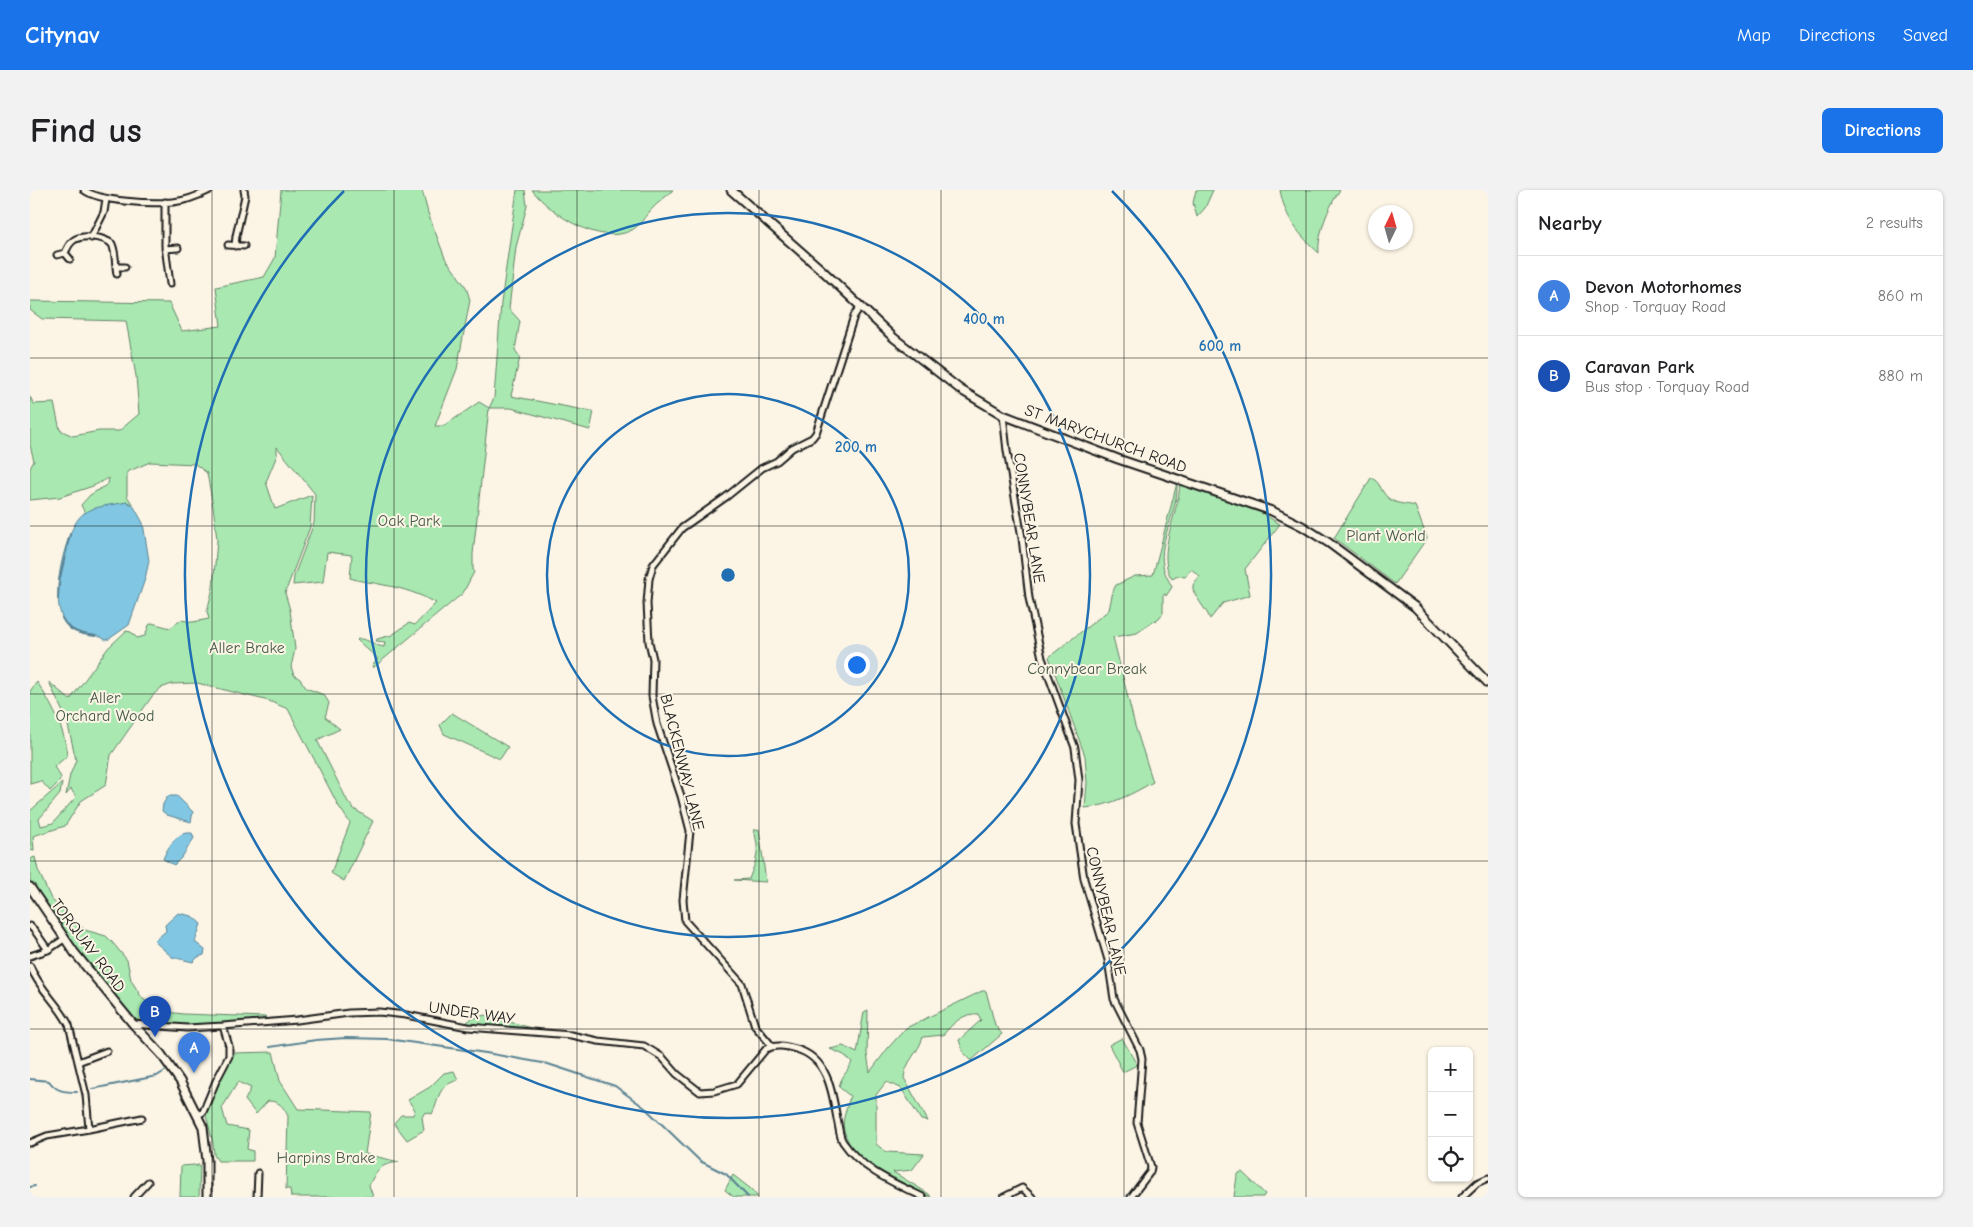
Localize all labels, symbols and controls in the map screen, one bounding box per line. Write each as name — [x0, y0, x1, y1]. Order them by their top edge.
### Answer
text: Citynav — [25, 21, 100, 49]
text: Map — [1737, 25, 1771, 46]
text: Directions — [1799, 25, 1875, 46]
text: Saved — [1903, 25, 1948, 46]
button: Directions — [1822, 108, 1943, 153]
text: Find us — [30, 110, 142, 151]
north arrow — [1368, 205, 1413, 250]
text: Nearby — [1538, 211, 1602, 235]
text: 2 results — [1866, 214, 1923, 232]
text: Devon Motorhomes — [1585, 276, 1742, 298]
text: A — [1550, 287, 1558, 305]
text: 860 m — [1878, 287, 1923, 305]
text: Shop · Torquay Road — [1585, 298, 1726, 316]
text: 400 m — [963, 310, 1005, 328]
text: 600 m — [1199, 337, 1241, 355]
text: Caravan Park — [1585, 356, 1694, 378]
text: B — [1549, 367, 1559, 385]
text: 880 m — [1878, 367, 1923, 385]
text: Bus stop · Torquay Road — [1585, 378, 1749, 396]
street label: ST MARYCHURCH ROAD — [1022, 401, 1189, 477]
text: 200 m — [835, 438, 877, 456]
street label: CONNYBEAR LANE — [1010, 452, 1048, 585]
park label: Oak Park — [378, 512, 440, 530]
park label: Plant World — [1346, 527, 1426, 545]
centre of rings — [719, 566, 737, 584]
park label: Aller Brake — [209, 639, 285, 657]
your location — [844, 652, 870, 678]
park label: Connybear Break — [1027, 660, 1147, 678]
park label: Aller Orchard Wood — [55, 689, 155, 725]
street label: BLACKENWAY LANE — [656, 692, 708, 833]
street label: CONNYBEAR LANE — [1082, 845, 1130, 978]
street label: TORQUAY ROAD — [47, 896, 129, 996]
pin: B — [139, 996, 171, 1037]
street label: UNDER WAY — [428, 998, 517, 1028]
pin: A — [178, 1032, 210, 1073]
map controls — [1428, 1047, 1473, 1182]
button: + — [1428, 1047, 1473, 1092]
button: − — [1428, 1092, 1473, 1137]
button: locate — [1428, 1137, 1473, 1182]
park label: Harpins Brake — [277, 1149, 375, 1167]

